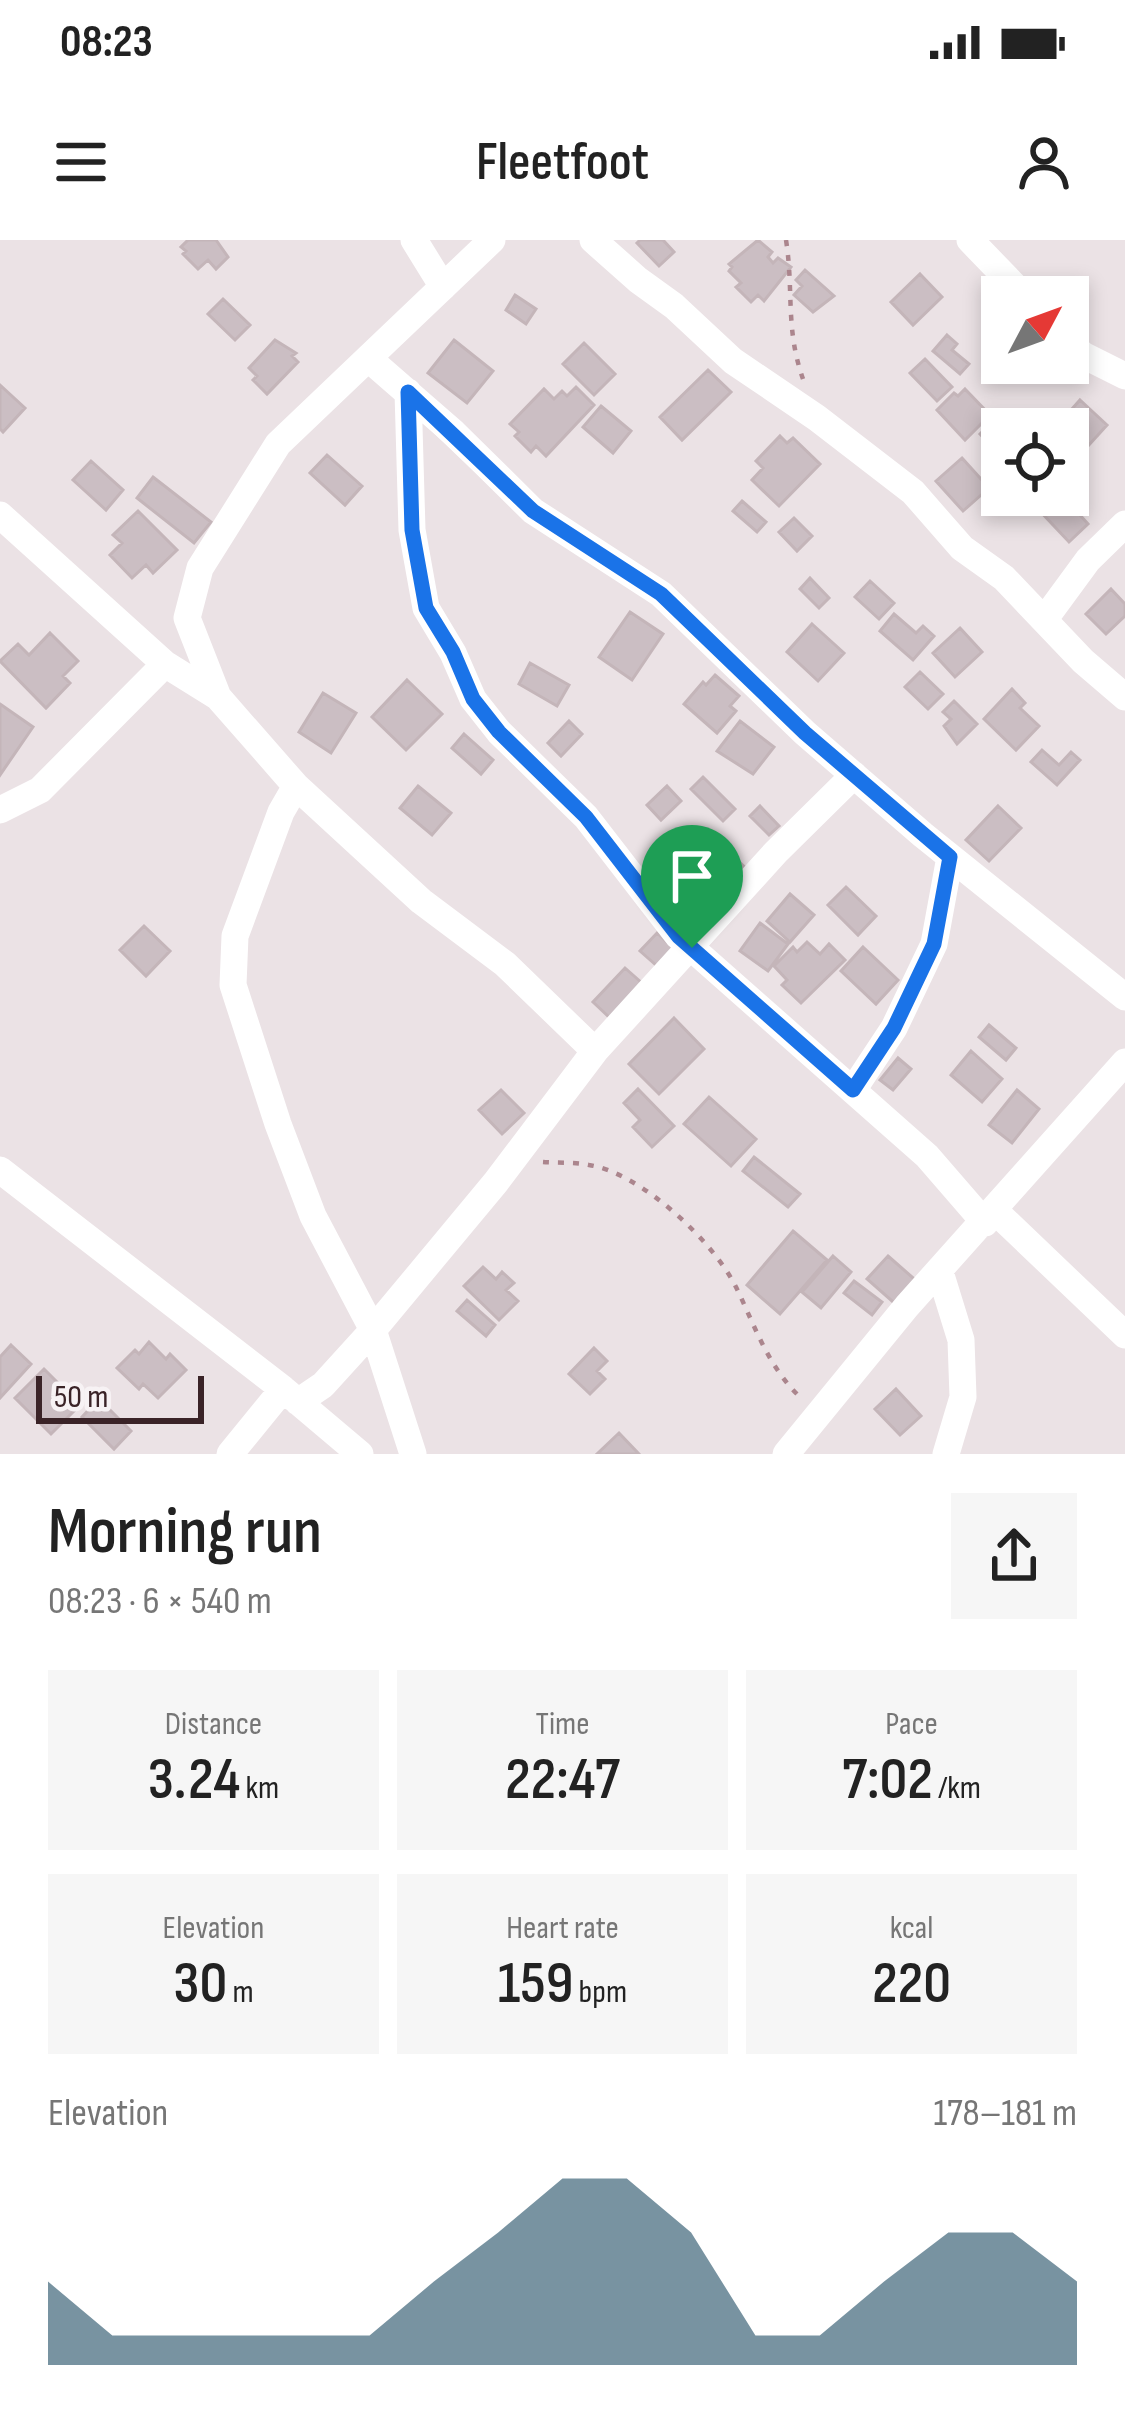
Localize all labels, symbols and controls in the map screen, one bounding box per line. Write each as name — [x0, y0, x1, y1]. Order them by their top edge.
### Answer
text: 08:23 — [60, 15, 153, 70]
icon: menu — [48, 129, 114, 195]
icon: person — [1011, 129, 1077, 195]
text: Fleetfoot — [476, 130, 649, 195]
north arrow — [981, 276, 1089, 384]
map controls — [981, 276, 1089, 516]
button: locate — [981, 408, 1089, 516]
pin — [641, 825, 743, 948]
icon: arrive — [659, 843, 725, 909]
scale bar — [36, 1370, 204, 1423]
text: 50 m — [54, 1377, 108, 1417]
text: Morning run — [48, 1493, 322, 1572]
button: share — [951, 1493, 1077, 1619]
text: 08:23 · 6 × 540 m — [48, 1578, 272, 1625]
text: Distance — [165, 1704, 262, 1744]
text: Time — [536, 1704, 590, 1744]
text: Pace — [885, 1704, 938, 1744]
text: 3.24 — [148, 1744, 240, 1816]
text: 22:47 — [505, 1744, 620, 1816]
text: 7:02 — [842, 1744, 933, 1816]
text: km — [240, 1768, 279, 1808]
text: /km — [933, 1768, 981, 1808]
text: Elevation — [163, 1908, 264, 1948]
text: Heart rate — [506, 1908, 619, 1948]
text: kcal — [890, 1908, 933, 1948]
text: 30 — [173, 1948, 227, 2020]
text: 159 — [498, 1948, 573, 2020]
text: 220 — [872, 1948, 951, 2020]
text: m — [227, 1972, 254, 2012]
text: bpm — [573, 1972, 627, 2012]
text: Elevation — [48, 2090, 168, 2137]
text: 178–181 m — [934, 2090, 1077, 2137]

